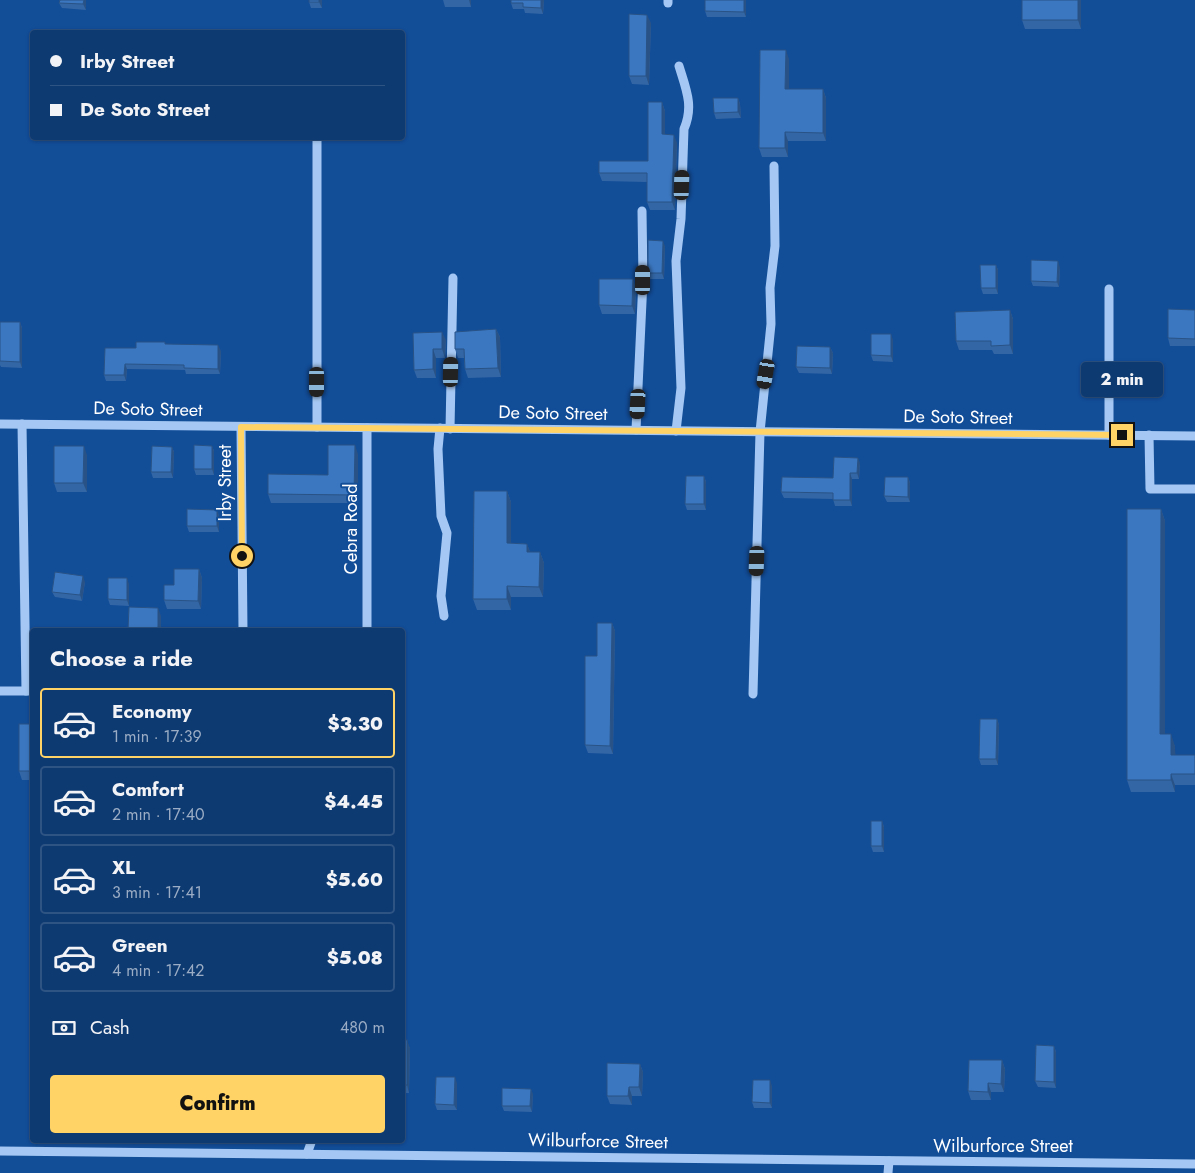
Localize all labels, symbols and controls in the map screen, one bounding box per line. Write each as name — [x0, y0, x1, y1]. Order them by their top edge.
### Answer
text: Irby Street — [80, 48, 174, 75]
text: De Soto Street — [80, 96, 210, 123]
car — [673, 170, 690, 200]
car — [635, 265, 650, 295]
car — [443, 357, 458, 387]
car — [756, 358, 775, 390]
callout: 2 min — [1081, 362, 1163, 398]
car — [309, 367, 324, 397]
text: 2 min — [1101, 368, 1143, 391]
car — [629, 389, 646, 419]
street label: De Soto Street — [93, 395, 203, 423]
street label: De Soto Street — [498, 399, 608, 427]
street label: De Soto Street — [903, 403, 1013, 431]
route end — [1111, 424, 1133, 446]
street label: Irby Street — [212, 444, 238, 521]
street label: Cebra Road — [338, 484, 364, 574]
route start — [231, 545, 253, 567]
car — [748, 546, 765, 576]
text: Choose a ride — [50, 642, 193, 674]
text: Economy — [112, 698, 192, 725]
icon: car — [52, 701, 97, 746]
text: $3.30 — [328, 710, 383, 737]
text: 1 min · 17:39 — [112, 725, 202, 748]
text: Comfort — [112, 776, 184, 803]
icon: car — [52, 779, 97, 824]
text: $4.45 — [324, 788, 383, 815]
text: 2 min · 17:40 — [112, 803, 205, 826]
text: XL — [112, 854, 135, 881]
icon: car — [52, 857, 97, 902]
text: $5.60 — [326, 866, 383, 893]
text: 3 min · 17:41 — [112, 881, 202, 904]
text: Green — [112, 932, 168, 959]
icon: car — [52, 935, 97, 980]
text: $5.08 — [327, 944, 383, 971]
text: 4 min · 17:42 — [112, 959, 204, 982]
icon: cash — [50, 1014, 78, 1042]
text: Cash — [90, 1014, 130, 1041]
text: 480 m — [340, 1016, 385, 1039]
button: Confirm — [50, 1075, 385, 1133]
street label: Wilburforce Street — [528, 1127, 669, 1155]
street label: Wilburforce Street — [933, 1133, 1073, 1159]

